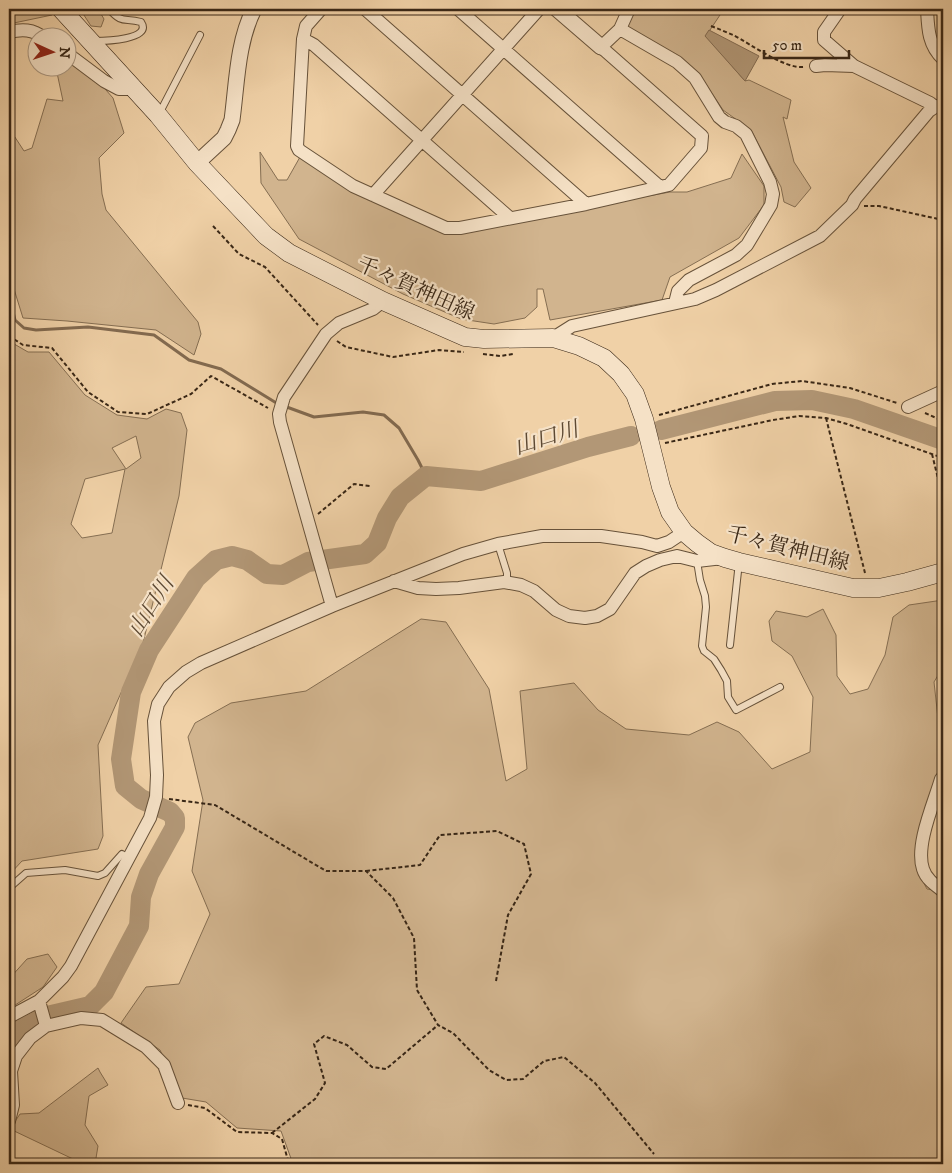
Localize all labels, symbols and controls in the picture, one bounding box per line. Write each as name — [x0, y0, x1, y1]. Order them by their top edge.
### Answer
north arrow — [28, 28, 78, 78]
scale bar — [764, 28, 850, 60]
text: 50 m — [772, 36, 802, 55]
text: N — [55, 46, 73, 59]
street label: 千々賀神田線 — [353, 251, 478, 326]
water label: 山口川 — [511, 415, 584, 461]
street label: 千々賀神田線 — [723, 521, 852, 577]
water label: 山口川 — [122, 570, 181, 642]

